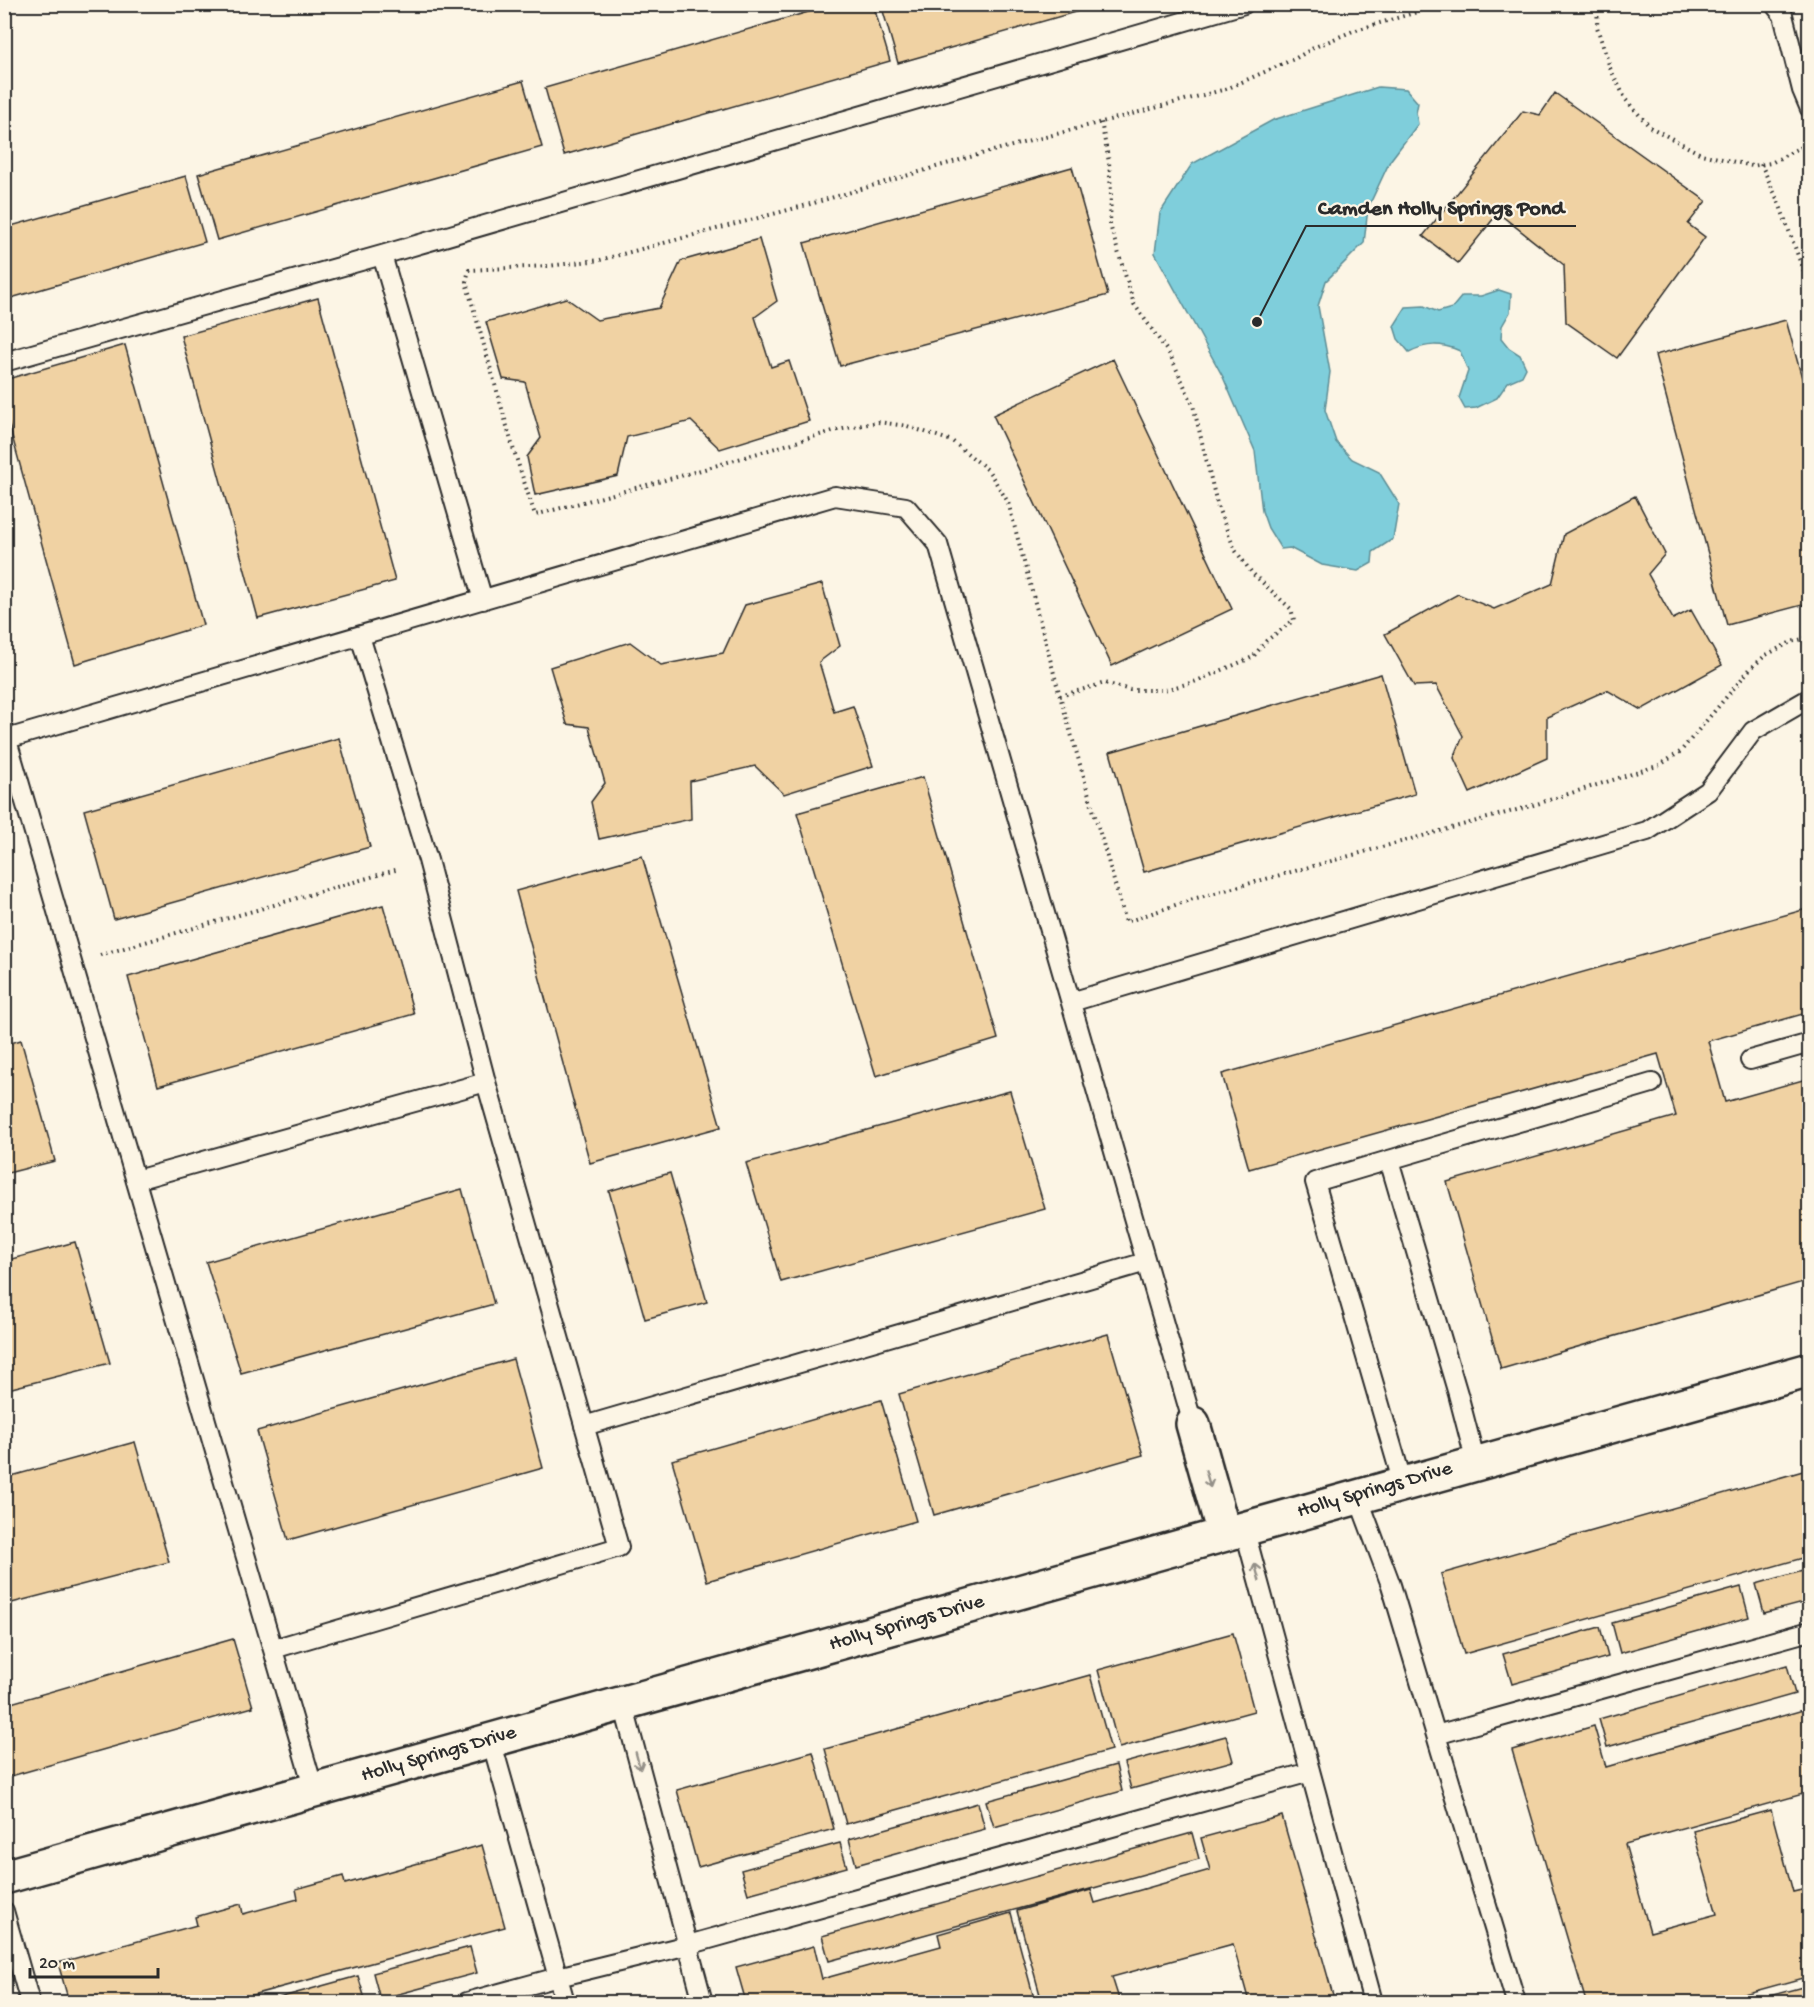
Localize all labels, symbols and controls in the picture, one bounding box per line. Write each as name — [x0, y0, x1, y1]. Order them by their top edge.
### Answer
callout: Camden Holly Springs Pond — [1306, 186, 1576, 226]
text: Camden Holly Springs Pond — [1317, 197, 1566, 223]
street label: Holly Springs Drive — [1295, 1457, 1456, 1525]
one-way arrow — [1203, 1469, 1215, 1488]
one-way arrow — [1250, 1563, 1262, 1582]
street label: Holly Springs Drive — [827, 1590, 988, 1658]
street label: Holly Springs Drive — [359, 1721, 520, 1789]
one-way arrow — [633, 1751, 644, 1770]
scale bar — [30, 1941, 158, 1979]
text: 20 m — [39, 1954, 75, 1975]

